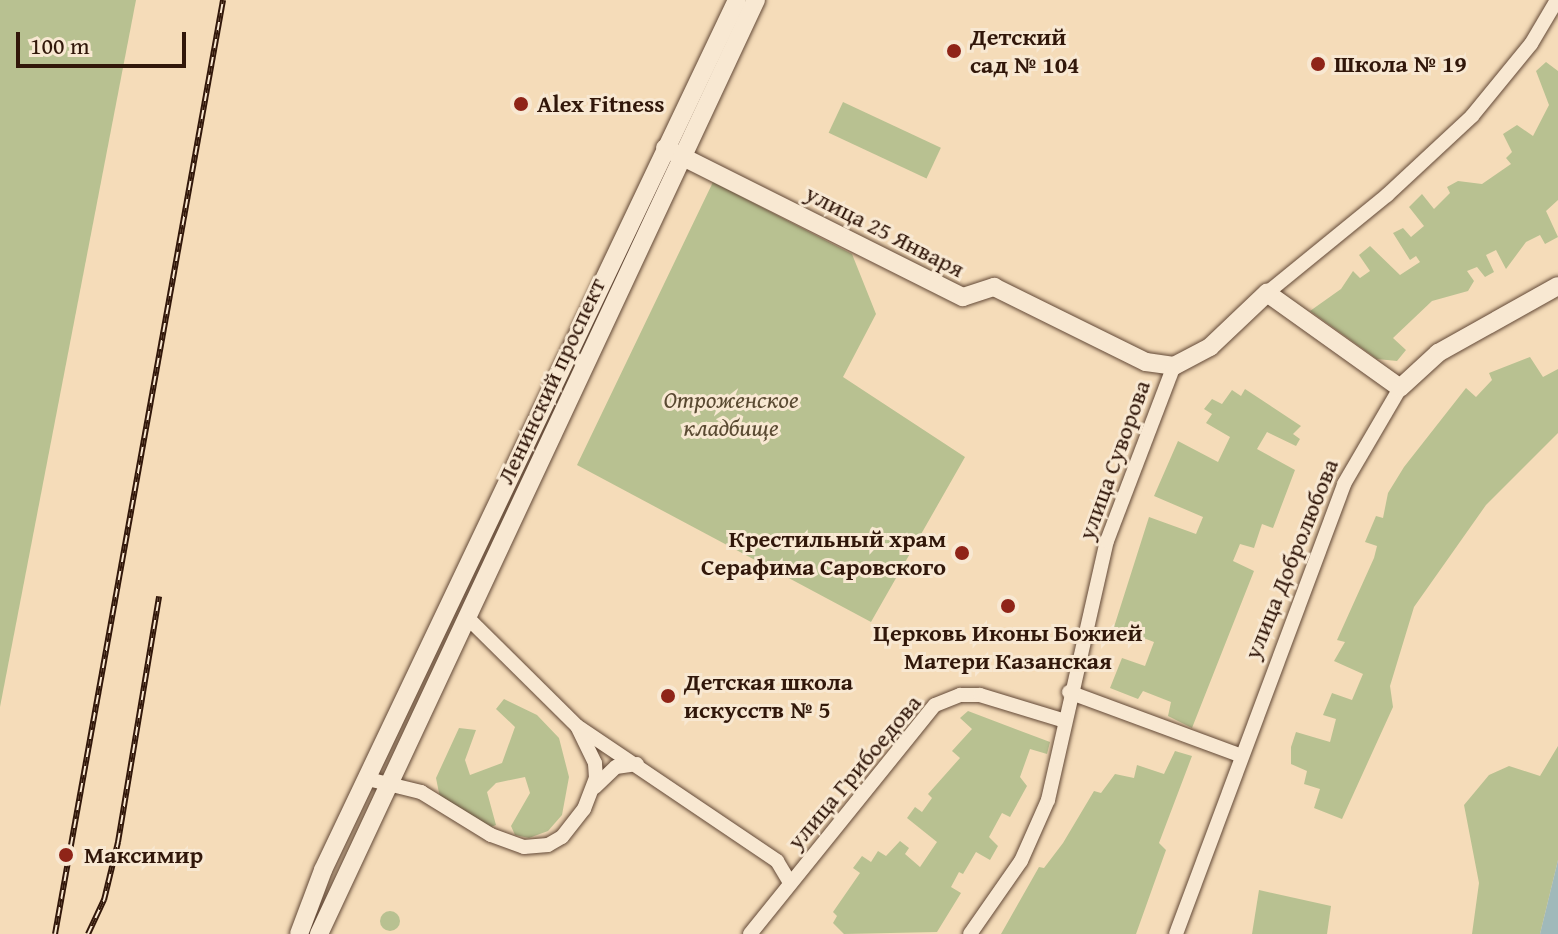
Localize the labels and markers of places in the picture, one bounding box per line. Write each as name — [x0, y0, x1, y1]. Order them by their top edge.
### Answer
place label: Детский сад № 104 — [970, 23, 1080, 79]
marker: Детский сад № 104 — [945, 42, 963, 60]
place label: Школа № 19 — [1334, 50, 1467, 78]
marker: Школа № 19 — [1309, 55, 1327, 73]
place label: Alex Fitness — [537, 90, 665, 118]
marker: Alex Fitness — [512, 95, 530, 113]
place label: Крестильный храм Серафима Саровского — [701, 525, 946, 581]
marker: Крестильный храм Серафима Саровского — [953, 544, 971, 562]
marker: Церковь Иконы Божией Матери Казанская — [999, 597, 1017, 615]
place label: Церковь Иконы Божией Матери Казанская — [873, 619, 1143, 675]
place label: Детская школа искусств № 5 — [684, 668, 853, 724]
marker: Детская школа искусств № 5 — [659, 687, 677, 705]
place label: Максимир — [84, 841, 203, 869]
marker: Максимир — [55, 844, 77, 866]

